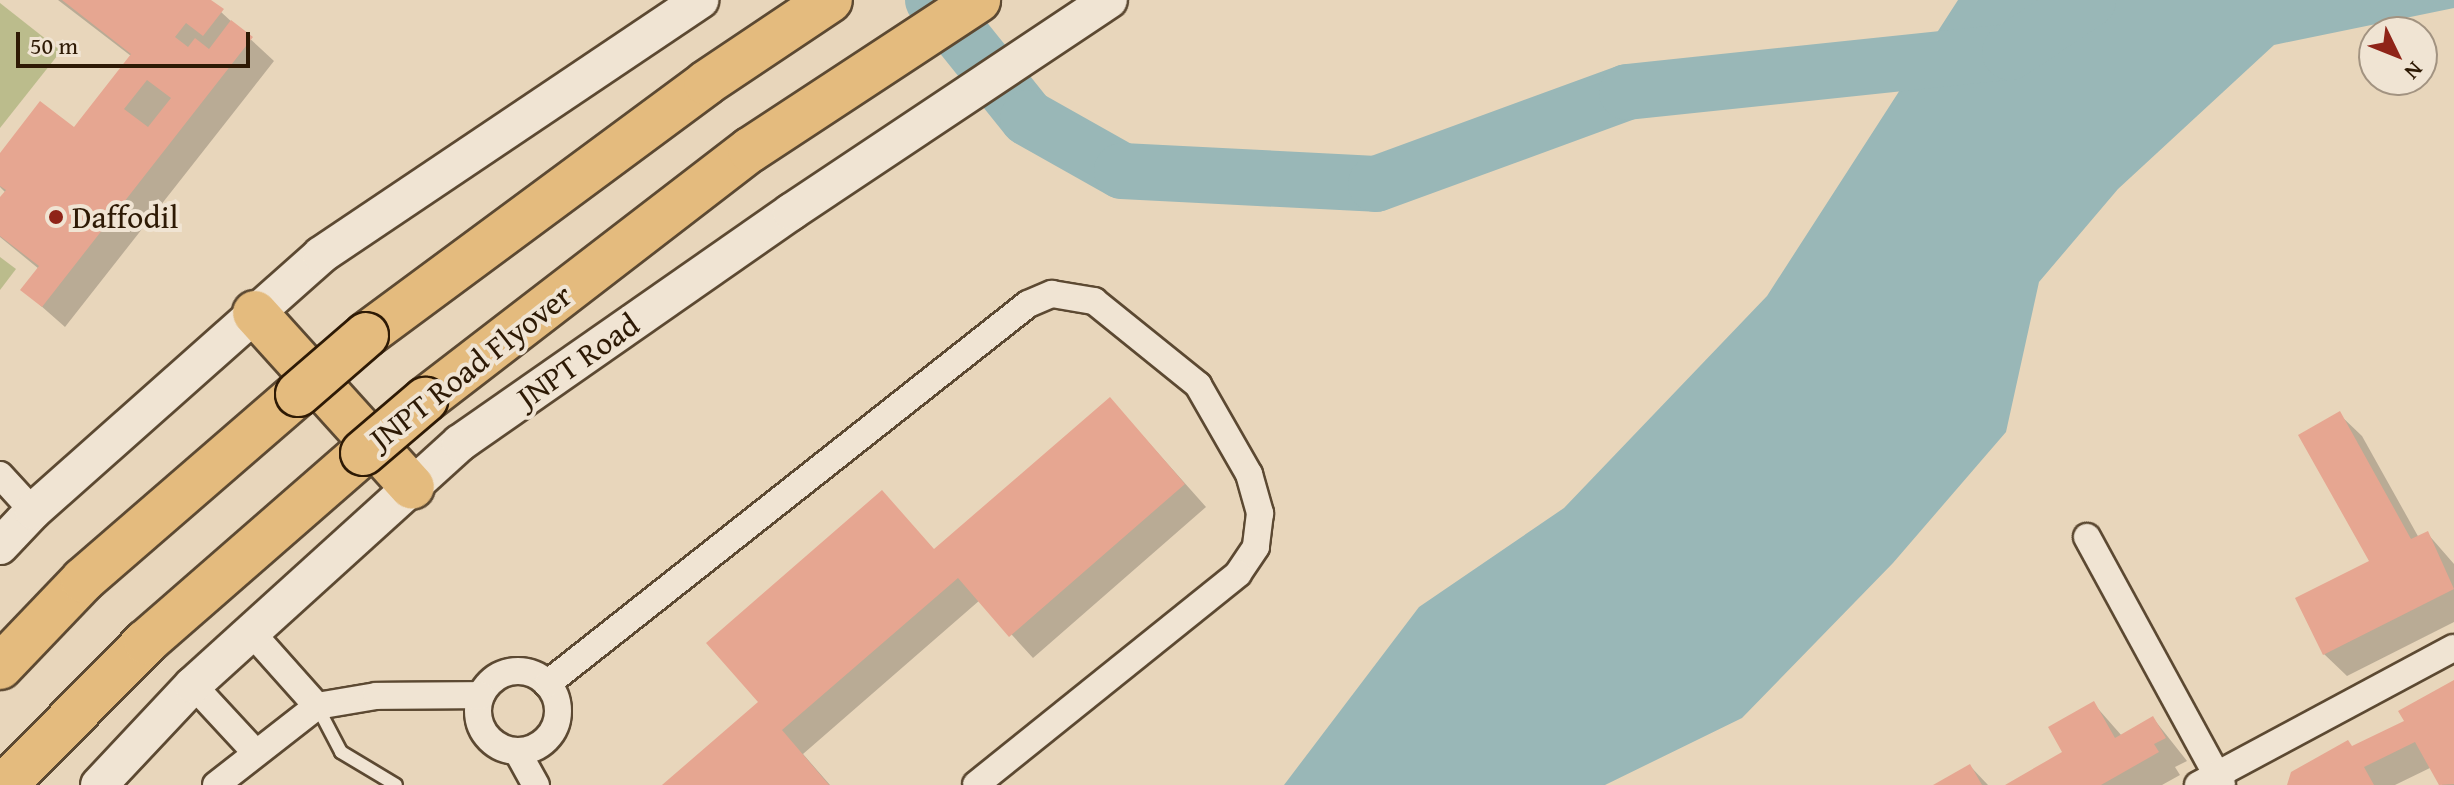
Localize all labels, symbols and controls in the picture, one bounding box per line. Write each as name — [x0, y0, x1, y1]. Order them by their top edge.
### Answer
scale bar — [20, 16, 254, 66]
north arrow — [2358, 16, 2438, 96]
text: 50 m — [30, 28, 78, 63]
text: N — [2397, 55, 2431, 87]
place label: Daffodil — [72, 198, 178, 236]
marker: Daffodil — [47, 208, 65, 226]
street label: JNPT Road Flyover — [362, 276, 580, 458]
street label: JNPT Road — [510, 305, 646, 417]

